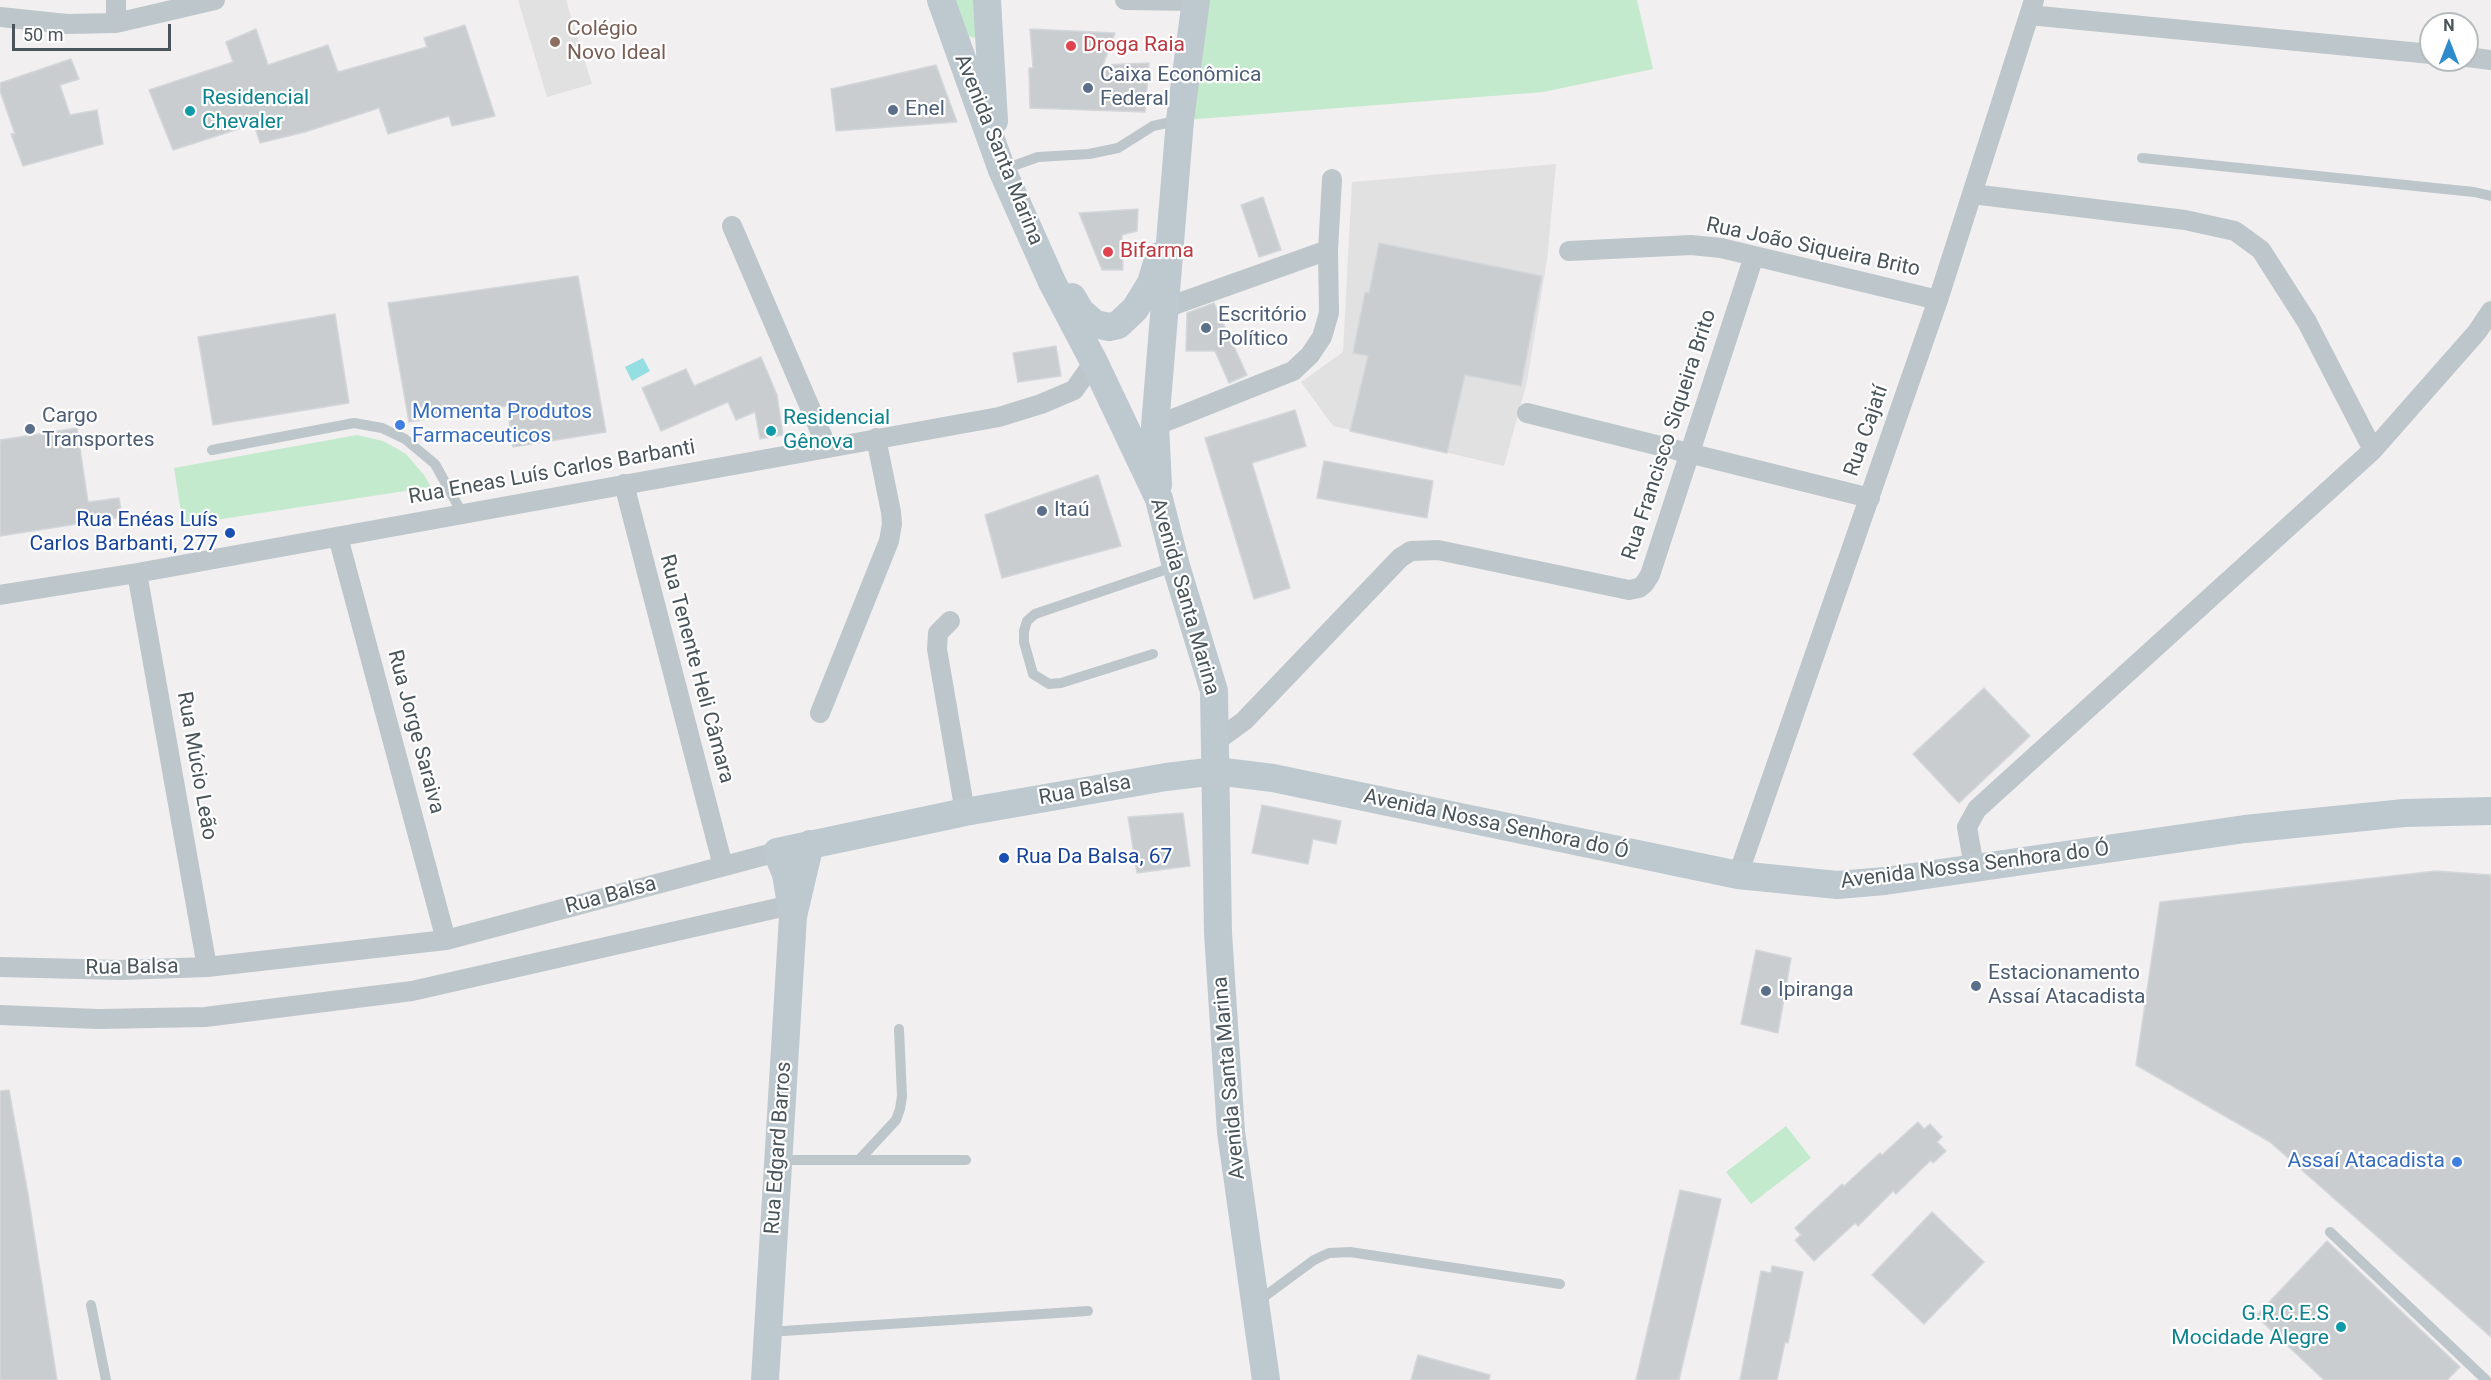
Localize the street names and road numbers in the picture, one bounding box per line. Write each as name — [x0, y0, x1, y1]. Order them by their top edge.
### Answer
street label: Avenida Santa Marina — [948, 51, 1048, 249]
street label: Rua João Siqueira Brito — [1704, 213, 1922, 283]
street label: Rua Francisco Siqueira Brito — [1618, 307, 1722, 563]
street label: Rua Cajatí — [1840, 382, 1894, 480]
street label: Rua Eneas Luís Carlos Barbanti — [407, 435, 697, 511]
street label: Avenida Santa Marina — [1144, 496, 1224, 698]
street label: Rua Tenente Heli Câmara — [653, 552, 739, 786]
street label: Rua Jorge Saraiva — [381, 647, 449, 817]
street label: Rua Múcio Leão — [171, 690, 221, 842]
street label: Rua Balsa — [1037, 771, 1133, 811]
street label: Avenida Nossa Senhora do Ó — [1361, 785, 1631, 865]
street label: Avenida Nossa Senhora do Ó — [1839, 837, 2111, 895]
street label: Rua Balsa — [563, 872, 659, 920]
street label: Rua Balsa — [85, 955, 179, 981]
street label: Avenida Santa Marina — [1209, 976, 1251, 1180]
street label: Rua Edgard Barros — [760, 1061, 798, 1235]

